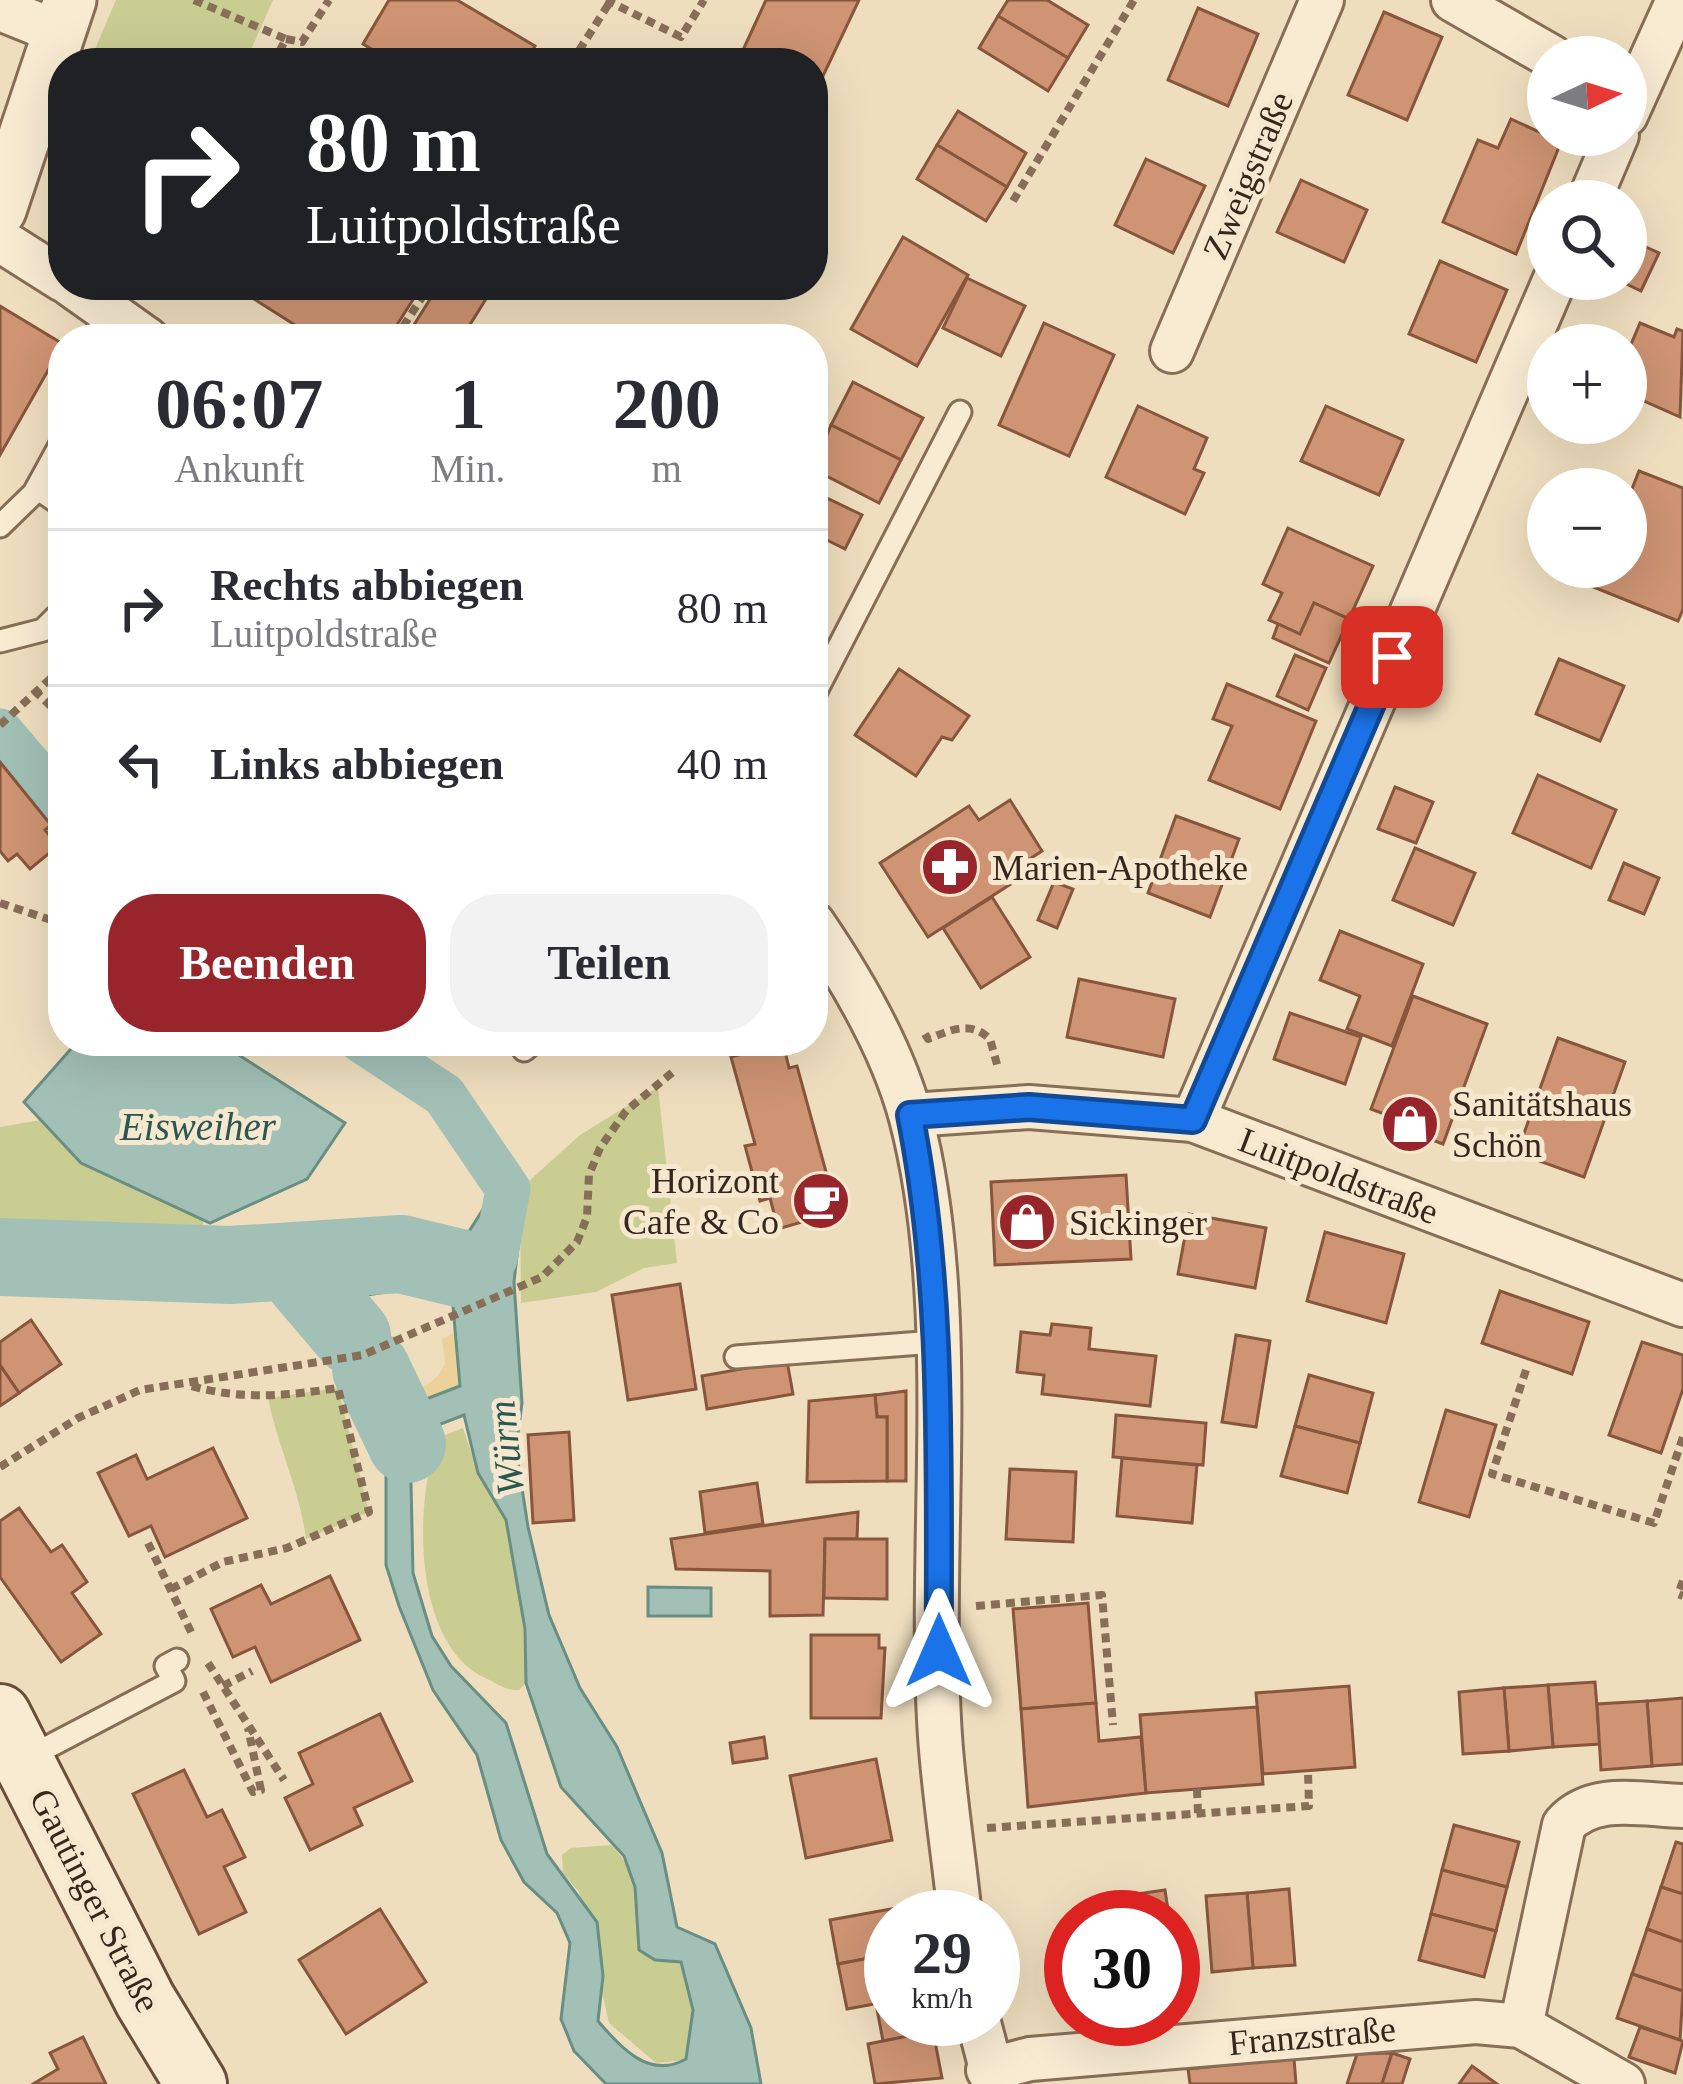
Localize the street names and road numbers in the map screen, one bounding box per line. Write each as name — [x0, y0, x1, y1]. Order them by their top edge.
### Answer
street label: Zweigstraße — [1195, 86, 1301, 265]
street label: Luitpoldstraße — [1233, 1120, 1444, 1232]
street label: Gautinger Straße — [22, 1782, 169, 2019]
street label: Franzstraße — [1227, 2009, 1397, 2063]

